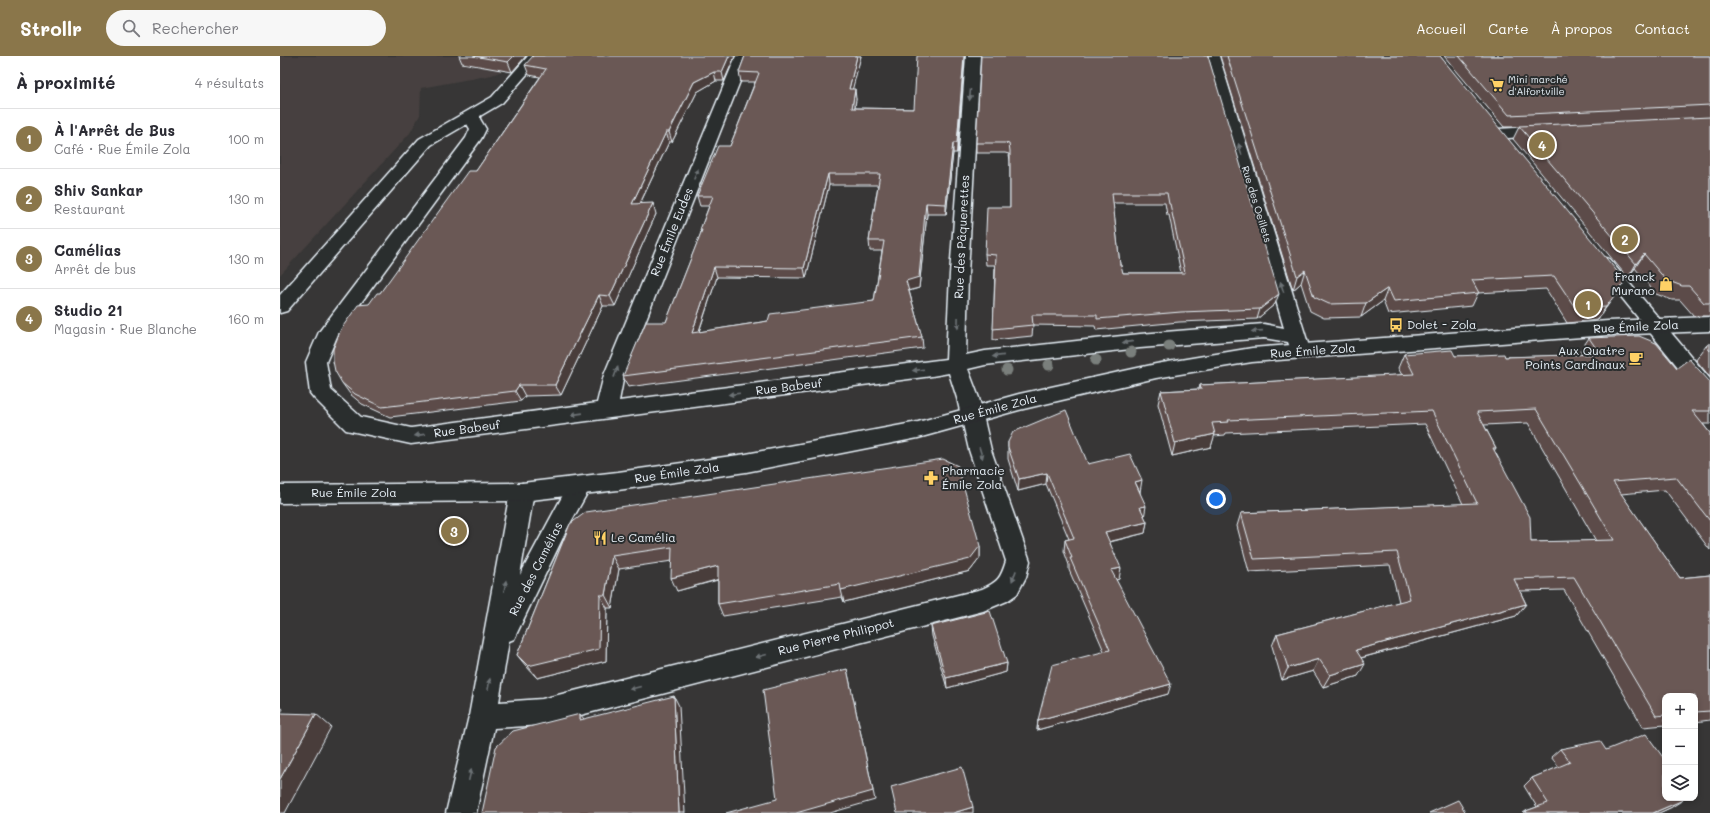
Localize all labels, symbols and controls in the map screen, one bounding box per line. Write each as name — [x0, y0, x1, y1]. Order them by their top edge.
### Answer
search box — [106, 10, 386, 46]
text: Strollr — [20, 16, 82, 41]
icon: search — [120, 17, 142, 39]
text: Rechercher — [152, 18, 239, 38]
text: Accueil — [1416, 19, 1466, 38]
text: Carte — [1488, 19, 1529, 38]
text: À propos — [1551, 19, 1613, 38]
text: Contact — [1635, 19, 1690, 38]
text: À proximité — [16, 71, 115, 93]
place label: Mini marché d'Alfortville — [1508, 72, 1568, 98]
text: 4 résultats — [195, 74, 264, 91]
supermarket icon: Mini marché d'Alfortville — [1489, 77, 1505, 93]
one-way arrow — [966, 89, 973, 101]
text: À l'Arrêt de Bus — [54, 120, 175, 140]
text: 1 — [26, 130, 32, 147]
text: 100 m — [228, 130, 264, 147]
pin: 4 — [1529, 130, 1555, 160]
text: Café · Rue Émile Zola — [54, 140, 191, 157]
one-way arrow — [1237, 143, 1243, 155]
street label: Rue des Oeillets — [1239, 164, 1275, 244]
one-way arrow — [693, 167, 699, 179]
street label: Rue des Pâquerettes — [950, 174, 972, 299]
text: Shiv Sankar — [54, 180, 143, 200]
street label: Rue Émile Eudes — [646, 185, 696, 278]
text: 2 — [25, 190, 33, 207]
text: 130 m — [228, 190, 264, 207]
text: Restaurant — [54, 200, 125, 217]
pin: 2 — [1612, 224, 1638, 254]
text: Camélias — [54, 240, 121, 260]
text: 3 — [25, 250, 33, 267]
text: 130 m — [228, 250, 264, 267]
text: Arrêt de bus — [54, 260, 136, 277]
place label: Franck Murano — [1612, 268, 1655, 298]
shop icon: Franck Murano — [1658, 276, 1674, 292]
one-way arrow — [1279, 281, 1285, 293]
pin: 1 — [1575, 289, 1601, 319]
text: Studio 21 — [54, 300, 123, 320]
text: 4 — [25, 310, 33, 327]
text: 160 m — [228, 310, 264, 327]
place label: Dolet - Zola — [1407, 316, 1477, 332]
street label: Rue Émile Zola — [1593, 316, 1679, 336]
one-way arrow — [955, 317, 961, 330]
bus stop icon: Dolet - Zola — [1388, 317, 1404, 333]
text: Magasin · Rue Blanche — [54, 320, 197, 337]
one-way arrow — [1251, 328, 1263, 335]
one-way arrow — [1122, 339, 1134, 346]
street label: Rue Émile Zola — [1270, 339, 1356, 361]
place label: Aux Quatre Points Cardinaux — [1525, 342, 1625, 372]
cafe icon: Aux Quatre Points Cardinaux — [1628, 350, 1644, 366]
one-way arrow — [992, 353, 1004, 360]
one-way arrow — [613, 366, 619, 378]
one-way arrow — [912, 367, 924, 374]
street label: Rue Babeuf — [755, 374, 823, 398]
street label: Rue Émile Zola — [951, 389, 1038, 427]
one-way arrow — [728, 391, 740, 397]
one-way arrow — [571, 411, 583, 417]
street label: Rue Babeuf — [433, 415, 501, 441]
one-way arrow — [414, 432, 426, 438]
one-way arrow — [978, 447, 984, 459]
street label: Rue Émile Zola — [633, 458, 720, 486]
place label: Pharmacie Émile Zola — [942, 462, 1005, 492]
pharmacy icon: Pharmacie Émile Zola — [923, 470, 939, 486]
street label: Rue Émile Zola — [311, 484, 397, 500]
your location — [1206, 489, 1226, 509]
pin: 3 — [441, 516, 467, 546]
street label: Rue des Camélias — [505, 519, 566, 618]
place label: Le Camélia — [611, 529, 676, 545]
restaurant icon: Le Camélia — [592, 530, 608, 546]
one-way arrow — [1010, 570, 1017, 582]
one-way arrow — [503, 580, 509, 592]
street label: Rue Pierre Philippot — [776, 614, 895, 658]
one-way arrow — [755, 653, 767, 659]
one-way arrow — [486, 678, 492, 690]
one-way arrow — [629, 685, 641, 691]
map controls — [1662, 693, 1698, 801]
button: + — [1662, 693, 1698, 729]
button: − — [1662, 729, 1698, 765]
button: layers — [1662, 765, 1698, 801]
one-way arrow — [467, 769, 473, 781]

